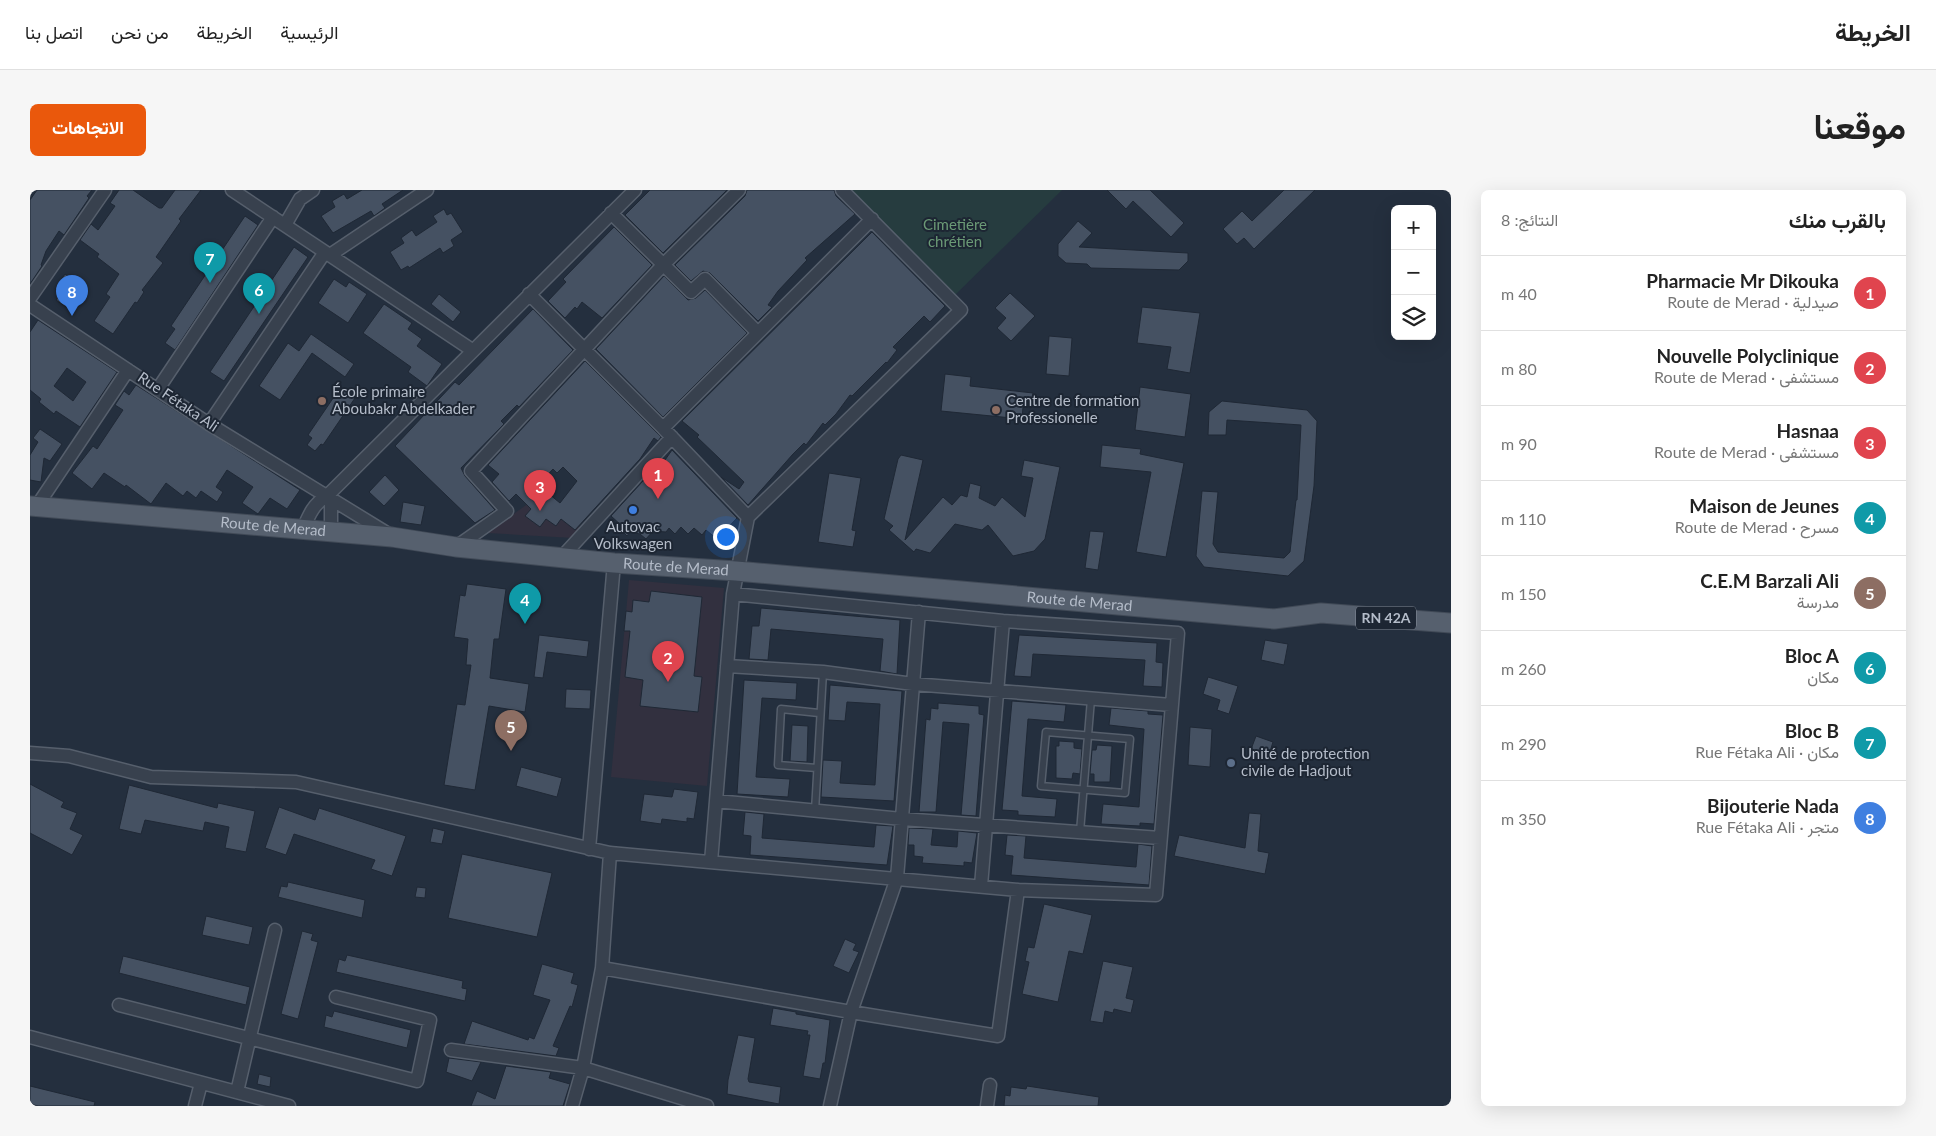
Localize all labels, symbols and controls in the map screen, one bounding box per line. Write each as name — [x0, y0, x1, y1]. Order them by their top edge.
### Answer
text: الخريطة — [1835, 17, 1911, 46]
text: اتصل بنا — [25, 21, 83, 43]
text: من نحن — [111, 21, 169, 43]
text: الخريطة — [197, 21, 252, 43]
text: الرئيسية — [280, 21, 338, 43]
button: الاتجاهات — [30, 104, 146, 156]
text: موقعنا — [1813, 104, 1906, 146]
map controls — [1391, 205, 1436, 340]
button: + — [1391, 205, 1436, 250]
text: بالقرب منك — [1789, 207, 1886, 232]
text: النتائج: 8 — [1501, 210, 1558, 229]
park label: Cimetière chrétien — [923, 215, 987, 250]
pin: 7 — [194, 242, 226, 283]
button: − — [1391, 250, 1436, 295]
text: Pharmacie Mr Dikouka — [1646, 269, 1839, 292]
pin: 6 — [243, 273, 275, 314]
pin: 8 — [56, 275, 88, 316]
text: 40 m — [1501, 284, 1537, 303]
text: 1 — [1865, 284, 1875, 303]
text: صيدلية · Route de Merad — [1667, 292, 1839, 311]
button: layers — [1391, 295, 1436, 340]
text: Nouvelle Polyclinique — [1656, 344, 1839, 367]
text: 80 m — [1501, 359, 1537, 378]
text: 2 — [1865, 359, 1875, 378]
text: مستشفى · Route de Merad — [1654, 367, 1839, 386]
street label: Rue Fétaka Ali — [135, 368, 222, 435]
place label: École primaire Aboubakr Abdelkader — [332, 382, 475, 417]
place label: Centre de formation Professionelle — [1006, 391, 1139, 426]
marker: École primaire Aboubakr Abdelkader — [316, 395, 328, 407]
marker: Centre de formation Professionelle — [990, 404, 1002, 416]
text: Hasnaa — [1777, 419, 1839, 442]
text: 90 m — [1501, 434, 1537, 453]
text: 3 — [1865, 434, 1875, 453]
text: مستشفى · Route de Merad — [1654, 442, 1839, 461]
pin: 1 — [642, 458, 674, 499]
pin: 3 — [524, 470, 556, 511]
text: Maison de Jeunes — [1689, 494, 1839, 517]
marker: Autovac Volkswagen — [627, 504, 639, 516]
text: 110 m — [1501, 509, 1546, 528]
text: 4 — [1865, 509, 1875, 528]
street label: Route de Merad — [220, 512, 327, 539]
place label: Autovac Volkswagen — [594, 517, 672, 552]
text: مسرح · Route de Merad — [1675, 517, 1839, 536]
your location — [713, 524, 739, 550]
street label: Route de Merad — [623, 554, 729, 579]
text: C.E.M Barzali Ali — [1700, 569, 1839, 592]
pin: 4 — [509, 583, 541, 624]
text: 150 m — [1501, 584, 1546, 603]
text: 5 — [1865, 584, 1875, 603]
street label: Route de Merad — [1026, 587, 1133, 614]
text: مدرسة — [1797, 592, 1839, 611]
road number: RN 42A — [1356, 606, 1416, 629]
pin: 2 — [652, 641, 684, 682]
text: Bloc A — [1785, 644, 1839, 667]
text: 260 m — [1501, 659, 1546, 678]
text: 6 — [1865, 659, 1875, 678]
text: مكان — [1807, 667, 1839, 686]
pin: 5 — [495, 710, 527, 751]
text: Bloc B — [1785, 719, 1839, 742]
text: 290 m — [1501, 734, 1546, 753]
text: 7 — [1865, 734, 1875, 753]
text: مكان · Rue Fétaka Ali — [1695, 742, 1839, 761]
place label: Unité de protection civile de Hadjout — [1241, 744, 1370, 779]
marker: Unité de protection civile de Hadjout — [1225, 757, 1237, 769]
text: Bijouterie Nada — [1707, 794, 1839, 817]
text: 350 m — [1501, 809, 1546, 828]
text: 8 — [1865, 809, 1875, 828]
text: متجر · Rue Fétaka Ali — [1696, 817, 1839, 836]

